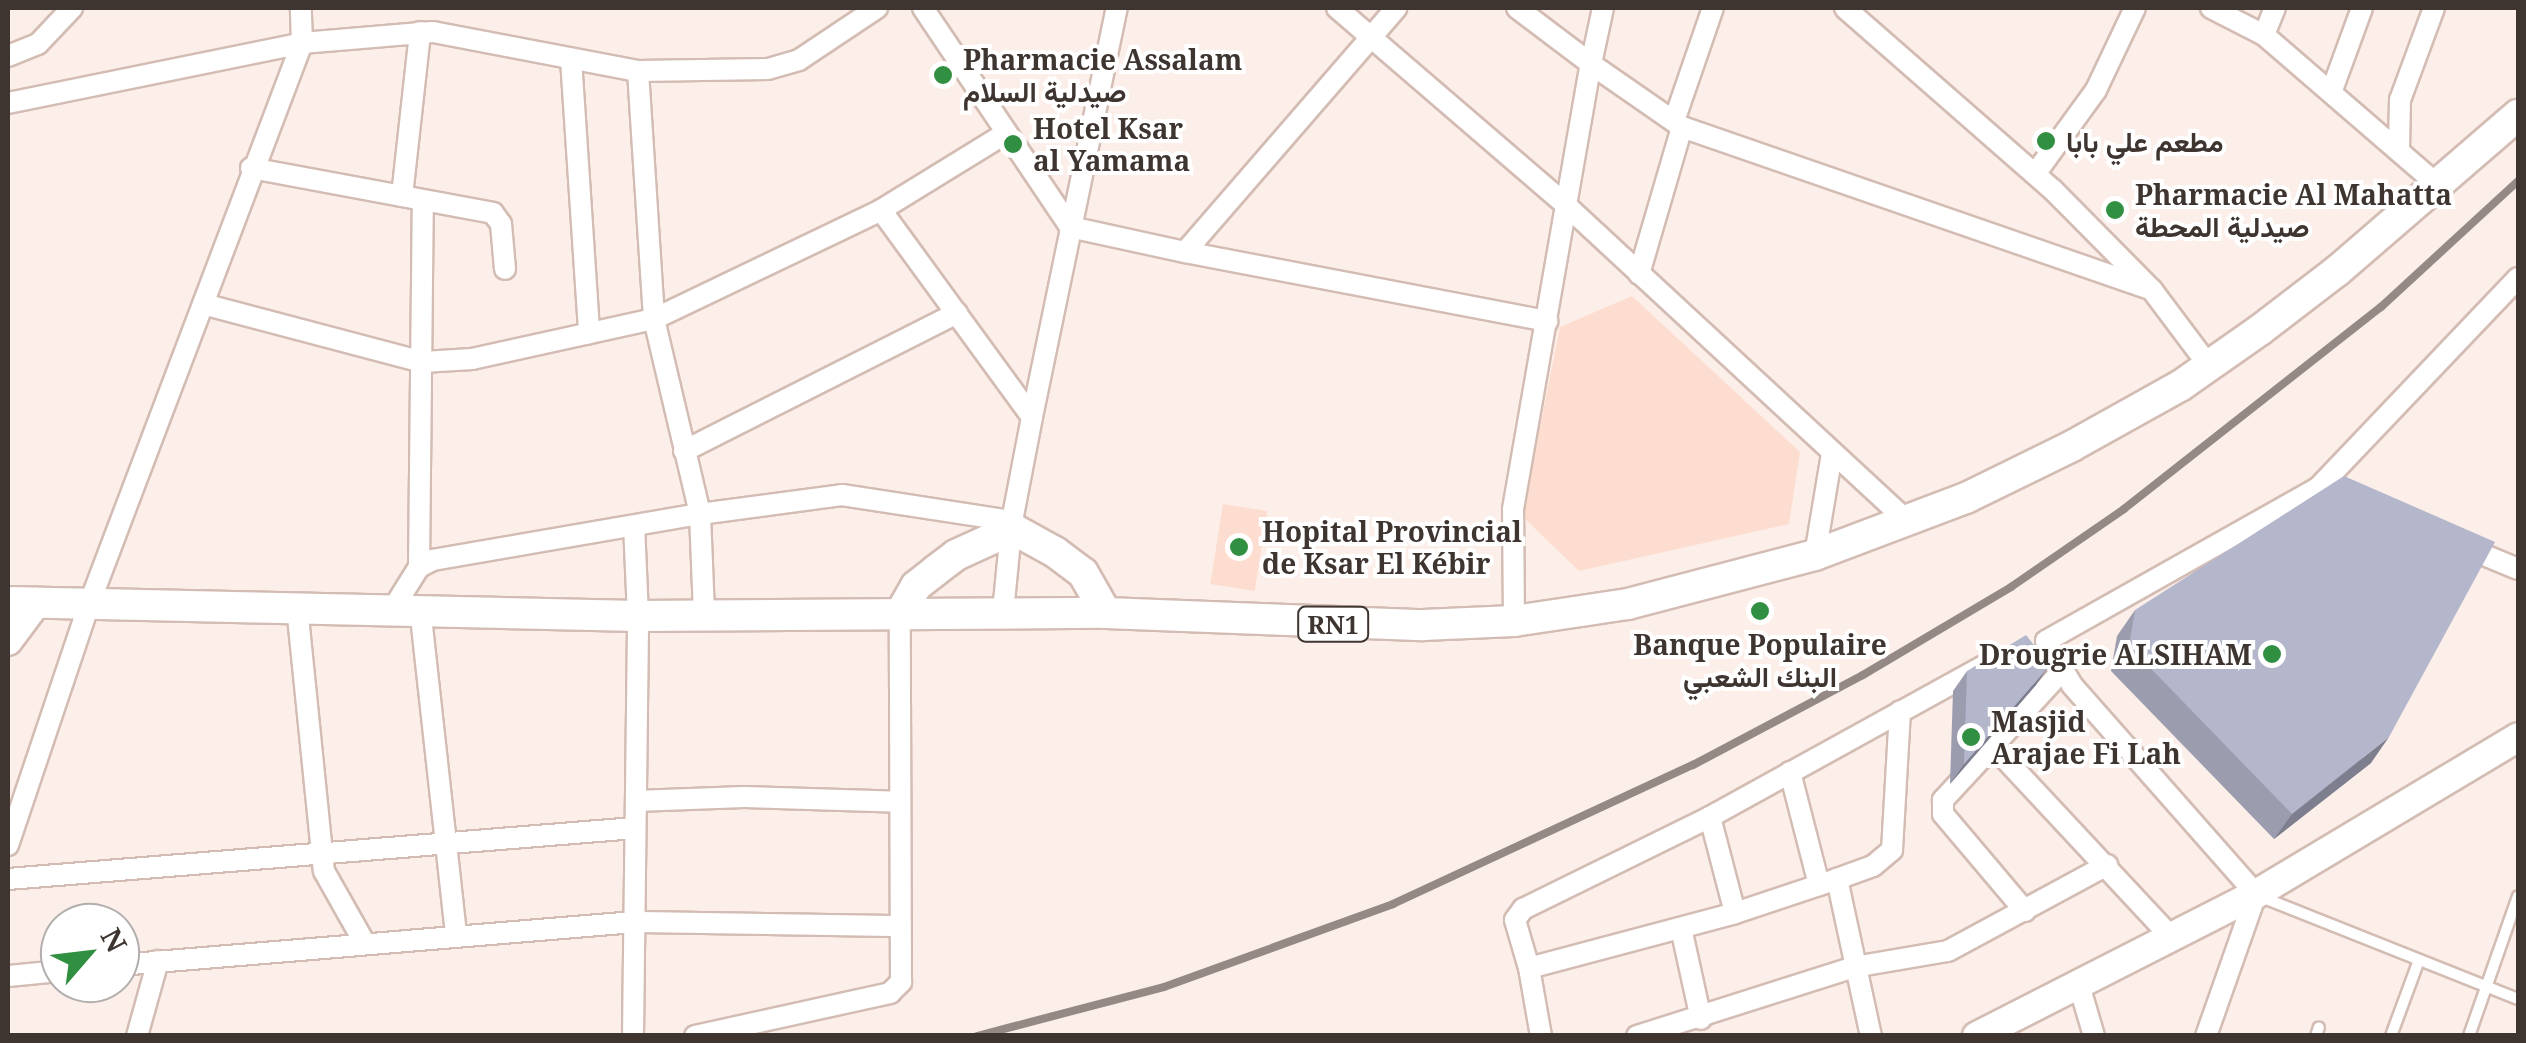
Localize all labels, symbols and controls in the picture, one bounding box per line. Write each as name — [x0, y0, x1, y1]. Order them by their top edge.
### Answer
place label: Pharmacie Assalam صيدلية السلام — [963, 42, 1242, 108]
marker: Pharmacie Assalam صيدلية السلام — [932, 64, 954, 86]
place label: Hotel Ksar al Yamama — [1033, 111, 1190, 177]
place label: مطعم علي بابا — [2066, 124, 2223, 158]
marker: مطعم علي بابا — [2035, 130, 2057, 152]
marker: Hotel Ksar al Yamama — [1002, 133, 1024, 155]
place label: Pharmacie Al Mahatta صيدلية المحطة — [2135, 177, 2452, 243]
marker: Pharmacie Al Mahatta صيدلية المحطة — [2104, 199, 2126, 221]
place label: Hopital Provincial de Ksar El Kébir — [1262, 514, 1522, 580]
marker: Hopital Provincial de Ksar El Kébir — [1226, 534, 1252, 560]
marker: Banque Populaire البنك الشعبي — [1749, 600, 1771, 622]
road number: RN1 — [1296, 604, 1370, 644]
place label: Banque Populaire البنك الشعبي — [1633, 627, 1887, 693]
place label: Drougrie ALSIHAM — [1979, 637, 2252, 671]
marker: Drougrie ALSIHAM — [2261, 643, 2283, 665]
place label: Masjid Arajae Fi Lah — [1991, 704, 2181, 770]
marker: Masjid Arajae Fi Lah — [1960, 726, 1982, 748]
north arrow — [40, 903, 140, 1003]
text: N — [93, 921, 137, 959]

